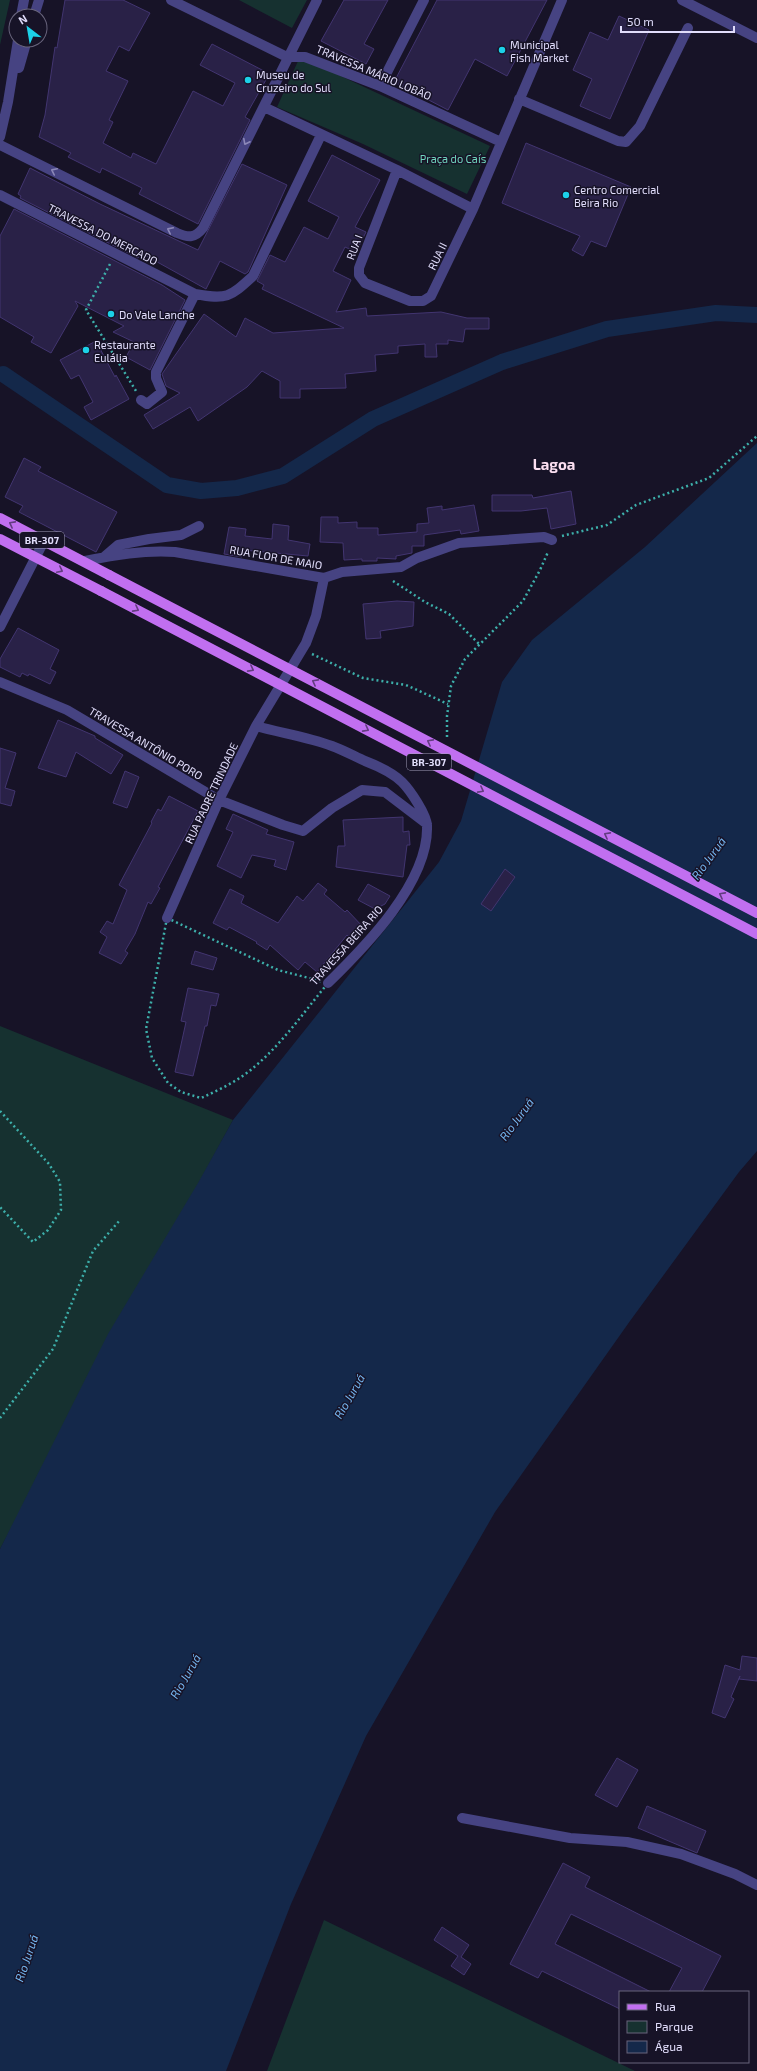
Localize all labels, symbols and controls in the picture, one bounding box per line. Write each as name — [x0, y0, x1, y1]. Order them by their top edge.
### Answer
north arrow — [8, 8, 48, 48]
scale bar — [621, 8, 734, 34]
text: N — [16, 11, 29, 27]
text: 50 m — [627, 14, 654, 28]
place label: Municipal Fish Market — [510, 38, 569, 64]
street label: TRAVESSA MÁRIO LOBÃO — [315, 42, 433, 102]
marker: Municipal Fish Market — [497, 45, 507, 55]
place label: Museu de Cruzeiro do Sul — [256, 68, 332, 94]
marker: Museu de Cruzeiro do Sul — [243, 75, 253, 85]
one-way arrow — [244, 137, 251, 145]
park label: Praça do Caís — [420, 152, 487, 166]
one-way arrow — [51, 168, 58, 176]
place label: Centro Comercial Beira Rio — [574, 183, 660, 209]
marker: Centro Comercial Beira Rio — [561, 190, 571, 200]
street label: TRAVESSA DO MERCADO — [46, 201, 160, 267]
one-way arrow — [167, 227, 174, 234]
street label: RUA I — [343, 233, 365, 261]
street label: RUA II — [425, 240, 449, 272]
place label: Do Vale Lanche — [119, 308, 195, 321]
marker: Do Vale Lanche — [106, 309, 116, 319]
place label: Restaurante Eulália — [94, 338, 156, 364]
marker: Restaurante Eulália — [81, 345, 91, 355]
district label: Lagoa — [533, 455, 575, 473]
one-way arrow — [9, 522, 17, 529]
road number: BR-307 — [20, 532, 64, 548]
street label: RUA FLOR DE MAIO — [229, 542, 323, 572]
one-way arrow — [55, 565, 63, 573]
one-way arrow — [132, 604, 139, 612]
one-way arrow — [247, 664, 254, 672]
one-way arrow — [311, 680, 319, 687]
street label: TRAVESSA ANTÔNIO PORO — [87, 704, 205, 782]
one-way arrow — [362, 725, 369, 732]
street label: RUA PADRE TRINDADE — [182, 740, 240, 846]
one-way arrow — [427, 740, 434, 747]
road number: BR-307 — [407, 754, 451, 770]
one-way arrow — [477, 785, 485, 793]
one-way arrow — [604, 832, 611, 840]
water label: Rio Juruá — [688, 834, 728, 882]
one-way arrow — [719, 892, 727, 900]
street label: TRAVESSA BEIRA RIO — [307, 903, 385, 987]
water label: Rio Juruá — [496, 1095, 536, 1143]
water label: Rio Juruá — [331, 1371, 367, 1421]
water label: Rio Juruá — [167, 1651, 203, 1701]
water label: Rio Juruá — [11, 1932, 41, 1983]
legend — [619, 1991, 749, 2063]
text: Rua — [655, 1999, 676, 2013]
text: Parque — [655, 2019, 693, 2033]
text: Água — [655, 2039, 683, 2053]

